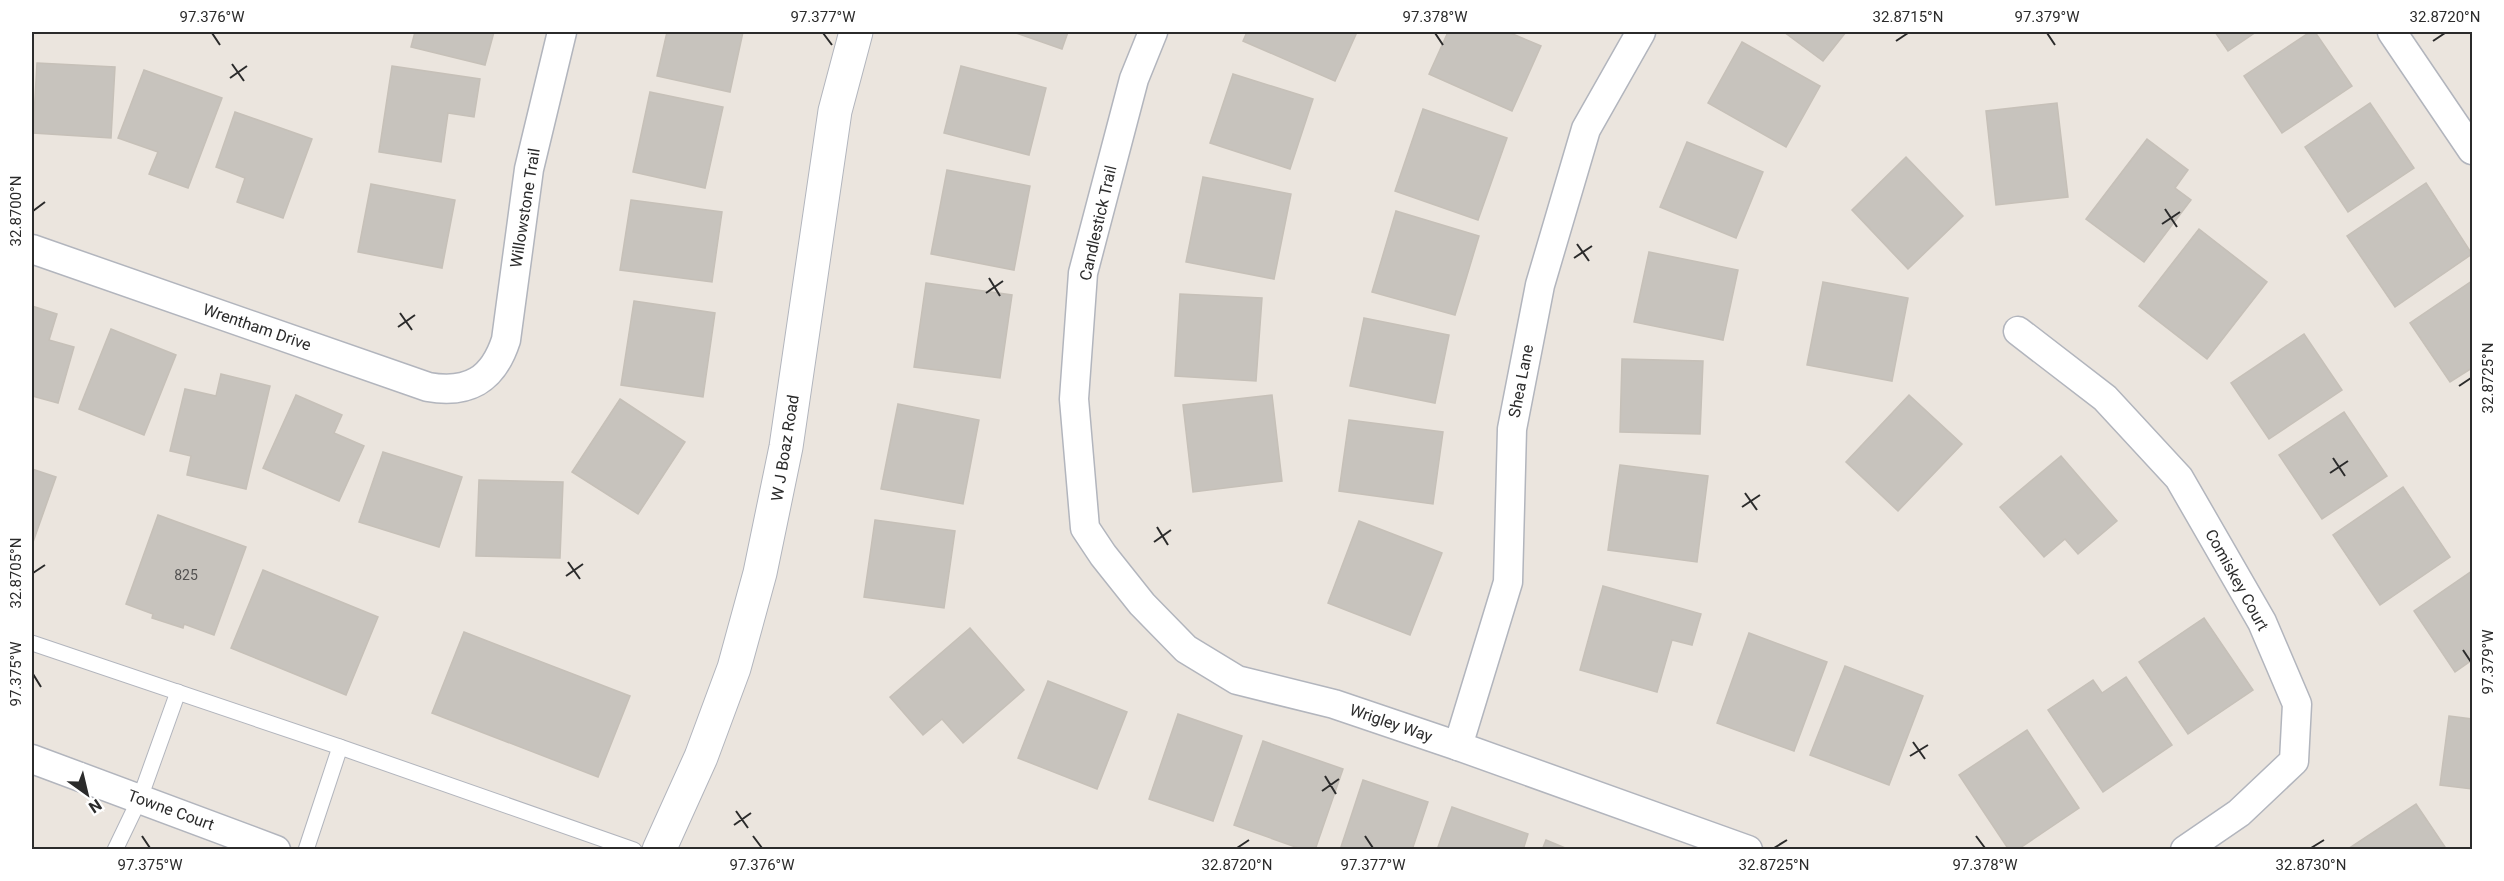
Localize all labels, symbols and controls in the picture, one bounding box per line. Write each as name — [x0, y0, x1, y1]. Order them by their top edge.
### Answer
text: 97.376°W — [179, 8, 245, 26]
text: 97.377°W — [790, 8, 856, 26]
text: 97.378°W — [1402, 8, 1468, 26]
text: 32.8715°N — [1873, 8, 1943, 26]
text: 97.379°W — [2014, 8, 2080, 26]
text: 32.8720°N — [2410, 8, 2480, 26]
street label: Willowstone Trail — [506, 147, 544, 269]
street label: Candlestick Trail — [1076, 164, 1120, 282]
text: 32.8700°N — [7, 176, 25, 246]
street label: Wrentham Drive — [200, 300, 314, 354]
street label: Shea Lane — [1505, 343, 1537, 419]
text: 32.8725°N — [2479, 343, 2497, 413]
street label: W J Boaz Road — [767, 393, 803, 503]
street label: Comiskey Court — [2201, 526, 2273, 634]
text: 32.8705°N — [7, 538, 25, 608]
house number: 825 — [174, 567, 198, 583]
text: 97.379°W — [2479, 629, 2497, 695]
text: 97.375°W — [7, 641, 25, 707]
street label: Wrigley Way — [1347, 700, 1435, 746]
north arrow — [57, 764, 117, 824]
street label: Towne Court — [125, 786, 217, 834]
text: N — [85, 795, 105, 817]
text: 97.375°W — [117, 856, 183, 874]
text: 97.376°W — [729, 856, 795, 874]
text: 32.8720°N — [1202, 856, 1272, 874]
text: 97.377°W — [1340, 856, 1406, 874]
text: 32.8725°N — [1739, 856, 1809, 874]
text: 97.378°W — [1952, 856, 2018, 874]
text: 32.8730°N — [2276, 856, 2346, 874]

